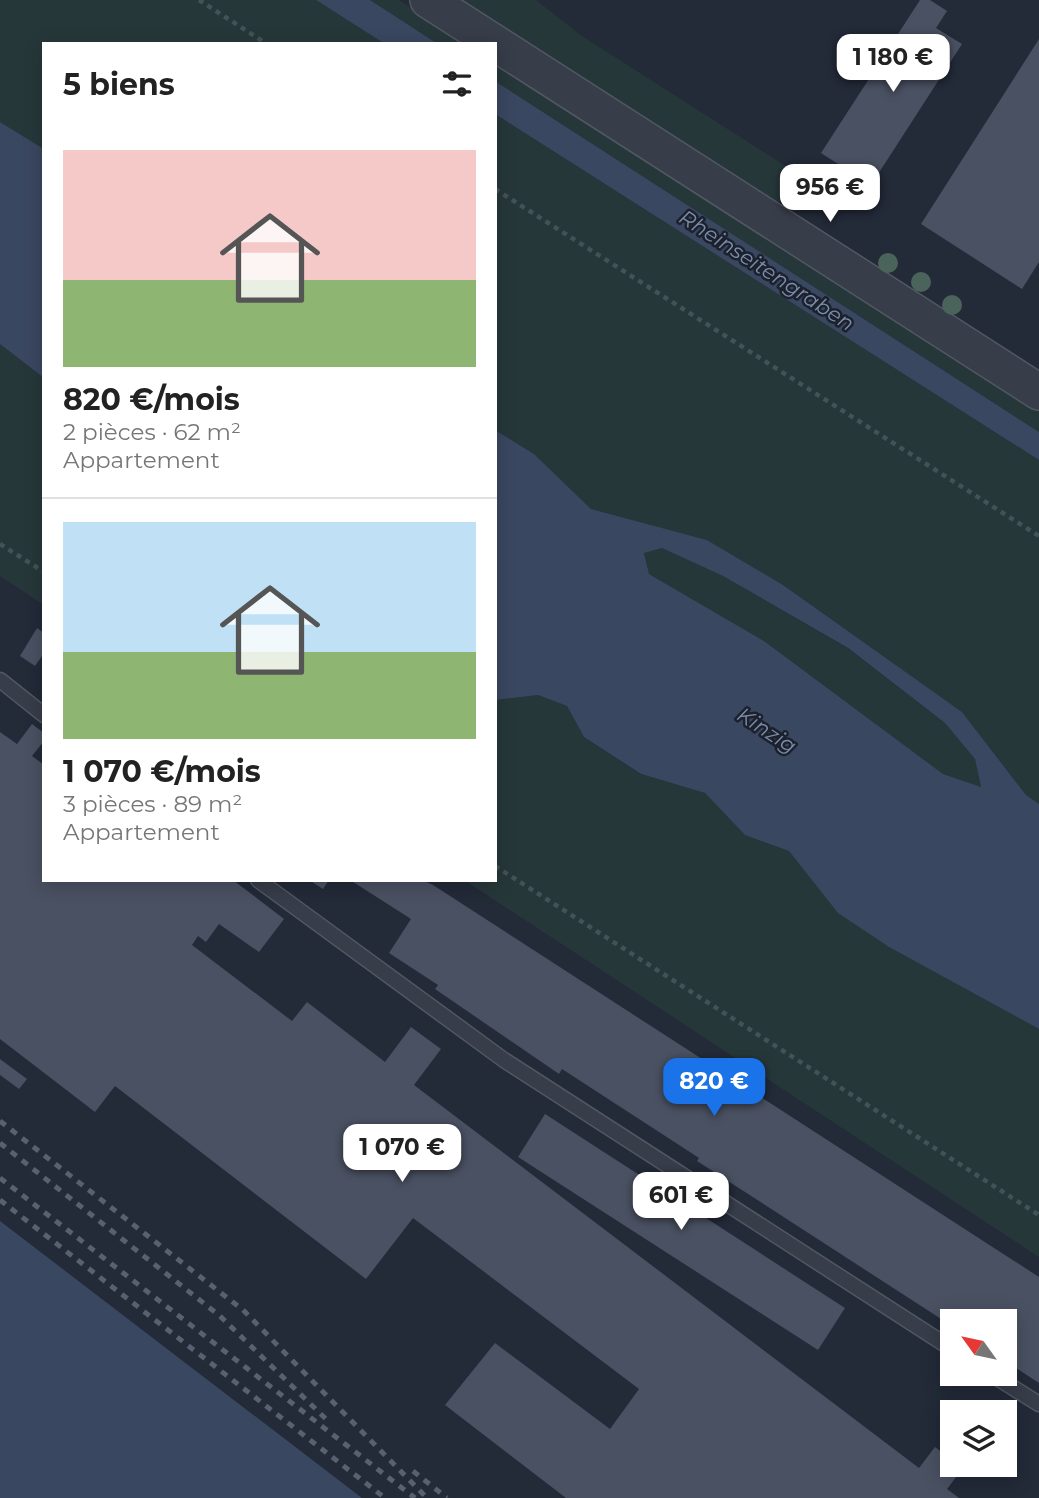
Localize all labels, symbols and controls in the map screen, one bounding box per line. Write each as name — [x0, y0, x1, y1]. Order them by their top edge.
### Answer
pin: 1 180 € — [828, 34, 958, 94]
text: 1 180 € — [853, 43, 933, 71]
icon: filters — [438, 65, 476, 103]
text: 5 biens — [63, 66, 175, 103]
pin: 956 € — [781, 164, 879, 224]
text: 956 € — [796, 173, 864, 201]
icon: home — [207, 195, 333, 321]
water label: Rheinseitengraben — [675, 204, 859, 336]
text: 820 €/mois — [63, 381, 240, 418]
text: 2 pièces · 62 m² — [63, 418, 241, 446]
text: Appartement — [63, 446, 220, 474]
icon: home — [207, 567, 333, 693]
water label: Kinzig — [733, 702, 801, 758]
text: 1 070 €/mois — [63, 753, 261, 790]
text: 3 pièces · 89 m² — [63, 790, 242, 818]
text: Appartement — [63, 818, 220, 846]
pin: 820 € — [665, 1058, 763, 1118]
text: 820 € — [679, 1067, 749, 1095]
pin: 1 070 € — [337, 1124, 467, 1184]
text: 1 070 € — [359, 1133, 445, 1161]
pin: 601 € — [632, 1172, 730, 1232]
text: 601 € — [649, 1181, 713, 1209]
north arrow — [940, 1309, 1017, 1386]
map controls — [940, 1309, 1017, 1477]
button: layers — [940, 1400, 1017, 1477]

